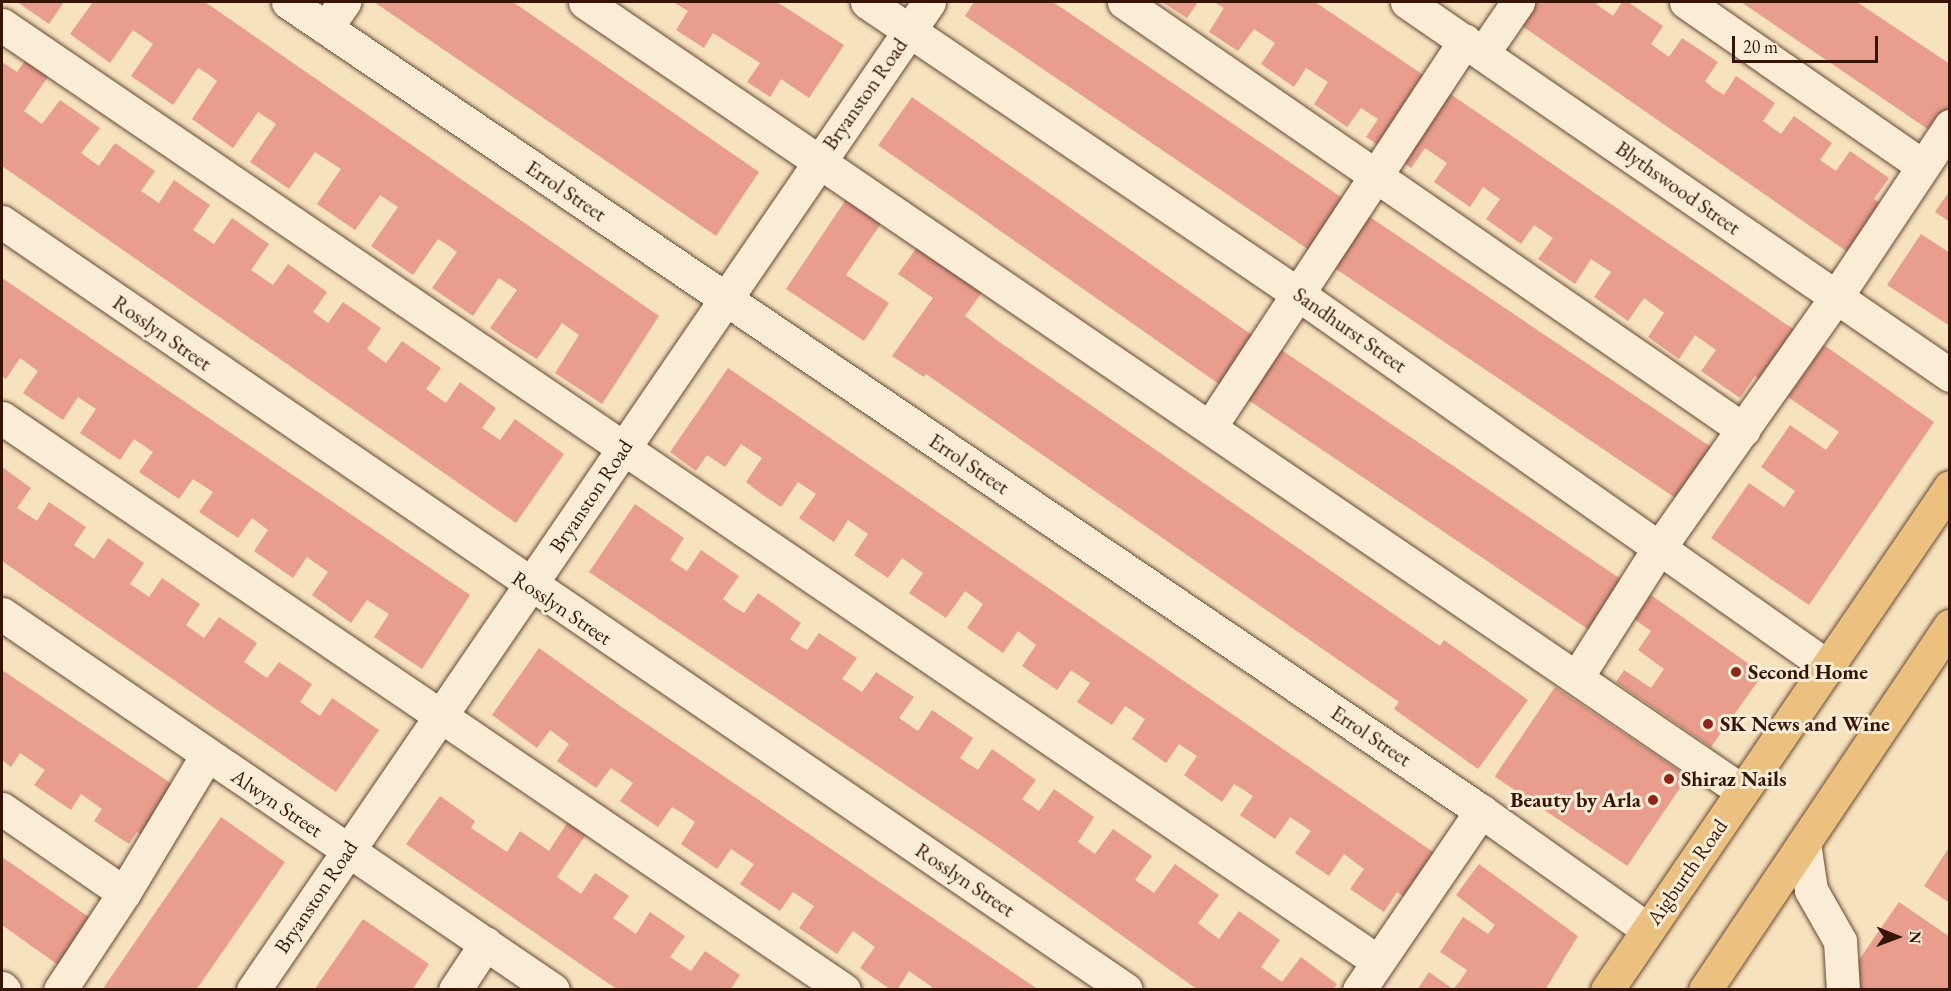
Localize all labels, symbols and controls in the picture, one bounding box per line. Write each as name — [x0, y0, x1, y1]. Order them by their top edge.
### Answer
scale bar — [1735, 24, 1880, 62]
street label: Bryanston Road — [817, 33, 913, 155]
text: 20 m — [1743, 35, 1778, 58]
street label: Blythswood Street — [1611, 136, 1745, 240]
street label: Errol Street — [521, 155, 611, 227]
street label: Sandhurst Street — [1289, 282, 1411, 378]
street label: Rosslyn Street — [108, 290, 216, 376]
street label: Errol Street — [924, 428, 1014, 500]
street label: Bryanston Road — [544, 435, 638, 557]
street label: Rosslyn Street — [507, 566, 617, 650]
place label: Second Home — [1748, 659, 1868, 685]
marker: Second Home — [1729, 665, 1743, 679]
street label: Errol Street — [1326, 700, 1416, 772]
place label: SK News and Wine — [1720, 711, 1890, 737]
marker: SK News and Wine — [1701, 717, 1715, 731]
street label: Alwyn Street — [227, 763, 327, 843]
place label: Shiraz Nails — [1681, 766, 1787, 792]
marker: Shiraz Nails — [1662, 772, 1676, 786]
place label: Beauty by Arla — [1510, 787, 1641, 813]
marker: Beauty by Arla — [1646, 793, 1660, 807]
street label: Aigburth Road — [1641, 814, 1733, 930]
street label: Bryanston Road — [269, 836, 363, 958]
street label: Rosslyn Street — [910, 838, 1020, 922]
north arrow — [1867, 907, 1927, 967]
text: N — [1905, 931, 1926, 944]

